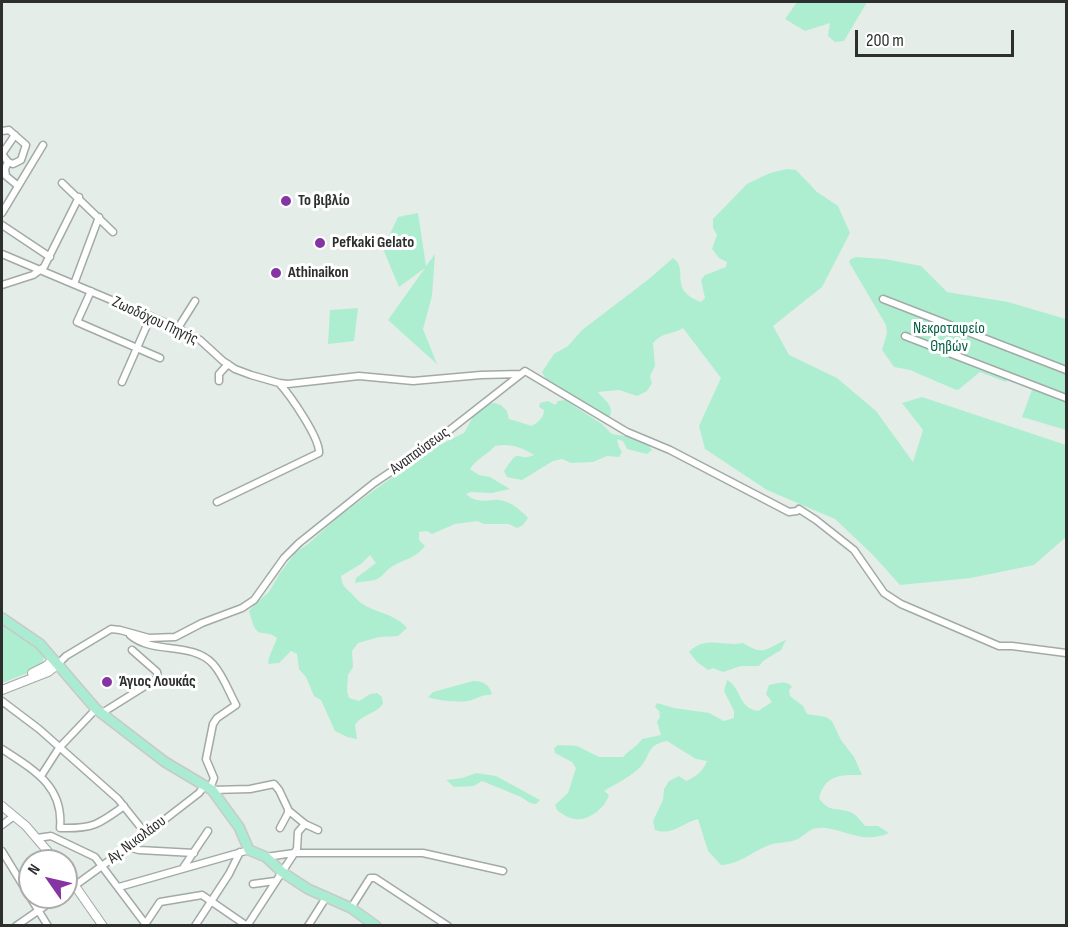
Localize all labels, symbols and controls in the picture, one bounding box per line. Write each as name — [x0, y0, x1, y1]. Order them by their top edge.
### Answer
scale bar — [858, 18, 1017, 56]
text: 200 m — [866, 30, 904, 51]
place label: Το βιβλίο — [298, 191, 350, 211]
marker: Το βιβλίο — [279, 194, 293, 208]
place label: Pefkaki Gelato — [332, 233, 414, 253]
marker: Pefkaki Gelato — [313, 236, 327, 250]
place label: Athinaikon — [288, 263, 349, 283]
marker: Athinaikon — [269, 266, 283, 280]
street label: Ζωοδόχου Πηγής — [109, 293, 201, 349]
park label: Νεκροταφείο Θηβών — [913, 319, 985, 357]
street label: Αναπαύσεως — [387, 423, 453, 479]
place label: Άγιος Λουκάς — [119, 672, 196, 692]
marker: Άγιος Λουκάς — [100, 675, 114, 689]
street label: Αγ. Νικολάου — [104, 812, 170, 868]
north arrow — [18, 849, 78, 909]
text: N — [24, 861, 45, 879]

